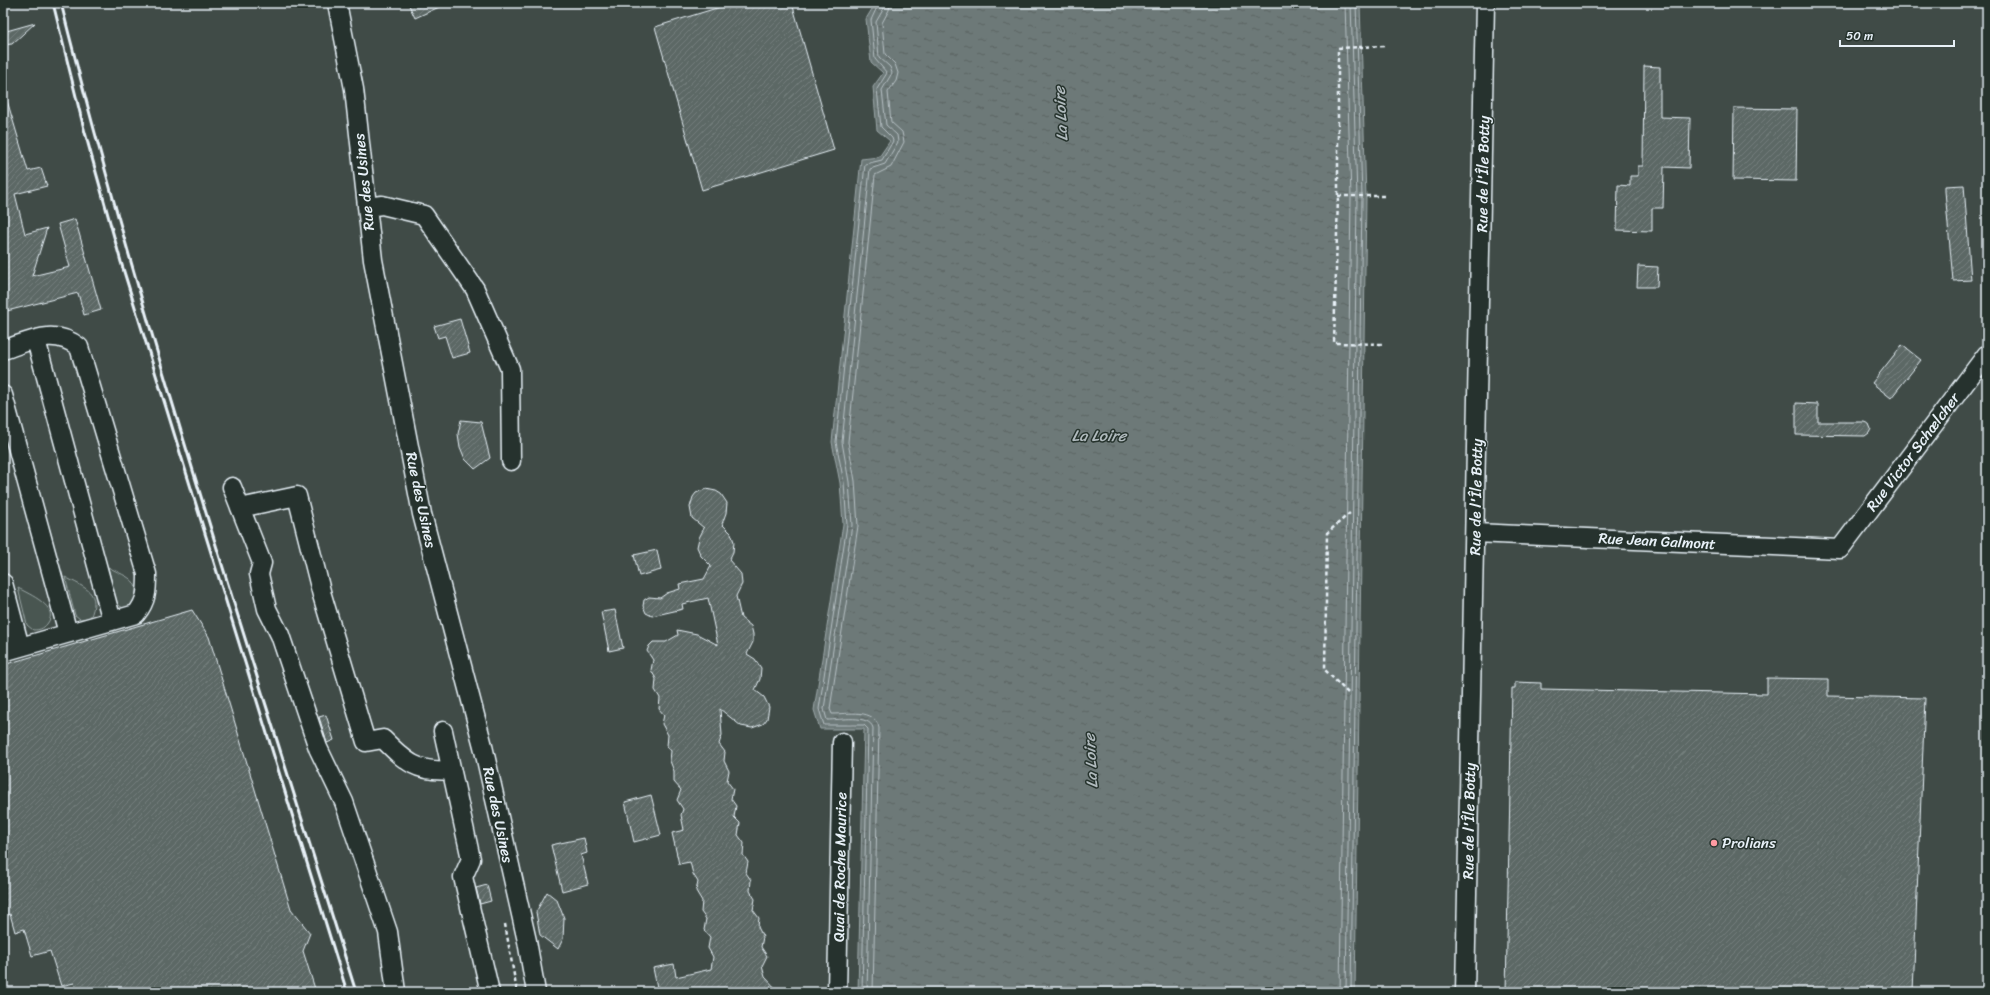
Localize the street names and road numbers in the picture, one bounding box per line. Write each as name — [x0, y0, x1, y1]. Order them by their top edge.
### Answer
street label: Rue de l'Île Botty — [1469, 115, 1497, 233]
street label: Rue des Usines — [346, 132, 382, 232]
street label: Rue Victor Schœlcher — [1859, 386, 1967, 517]
street label: Rue de l'Île Botty — [1462, 438, 1490, 556]
street label: Rue des Usines — [398, 450, 444, 551]
street label: Rue Jean Galmont — [1598, 525, 1717, 557]
street label: Rue de l'Île Botty — [1455, 762, 1483, 880]
street label: Rue des Usines — [475, 765, 521, 866]
street label: Quai de Roche Maurice — [826, 792, 854, 942]

